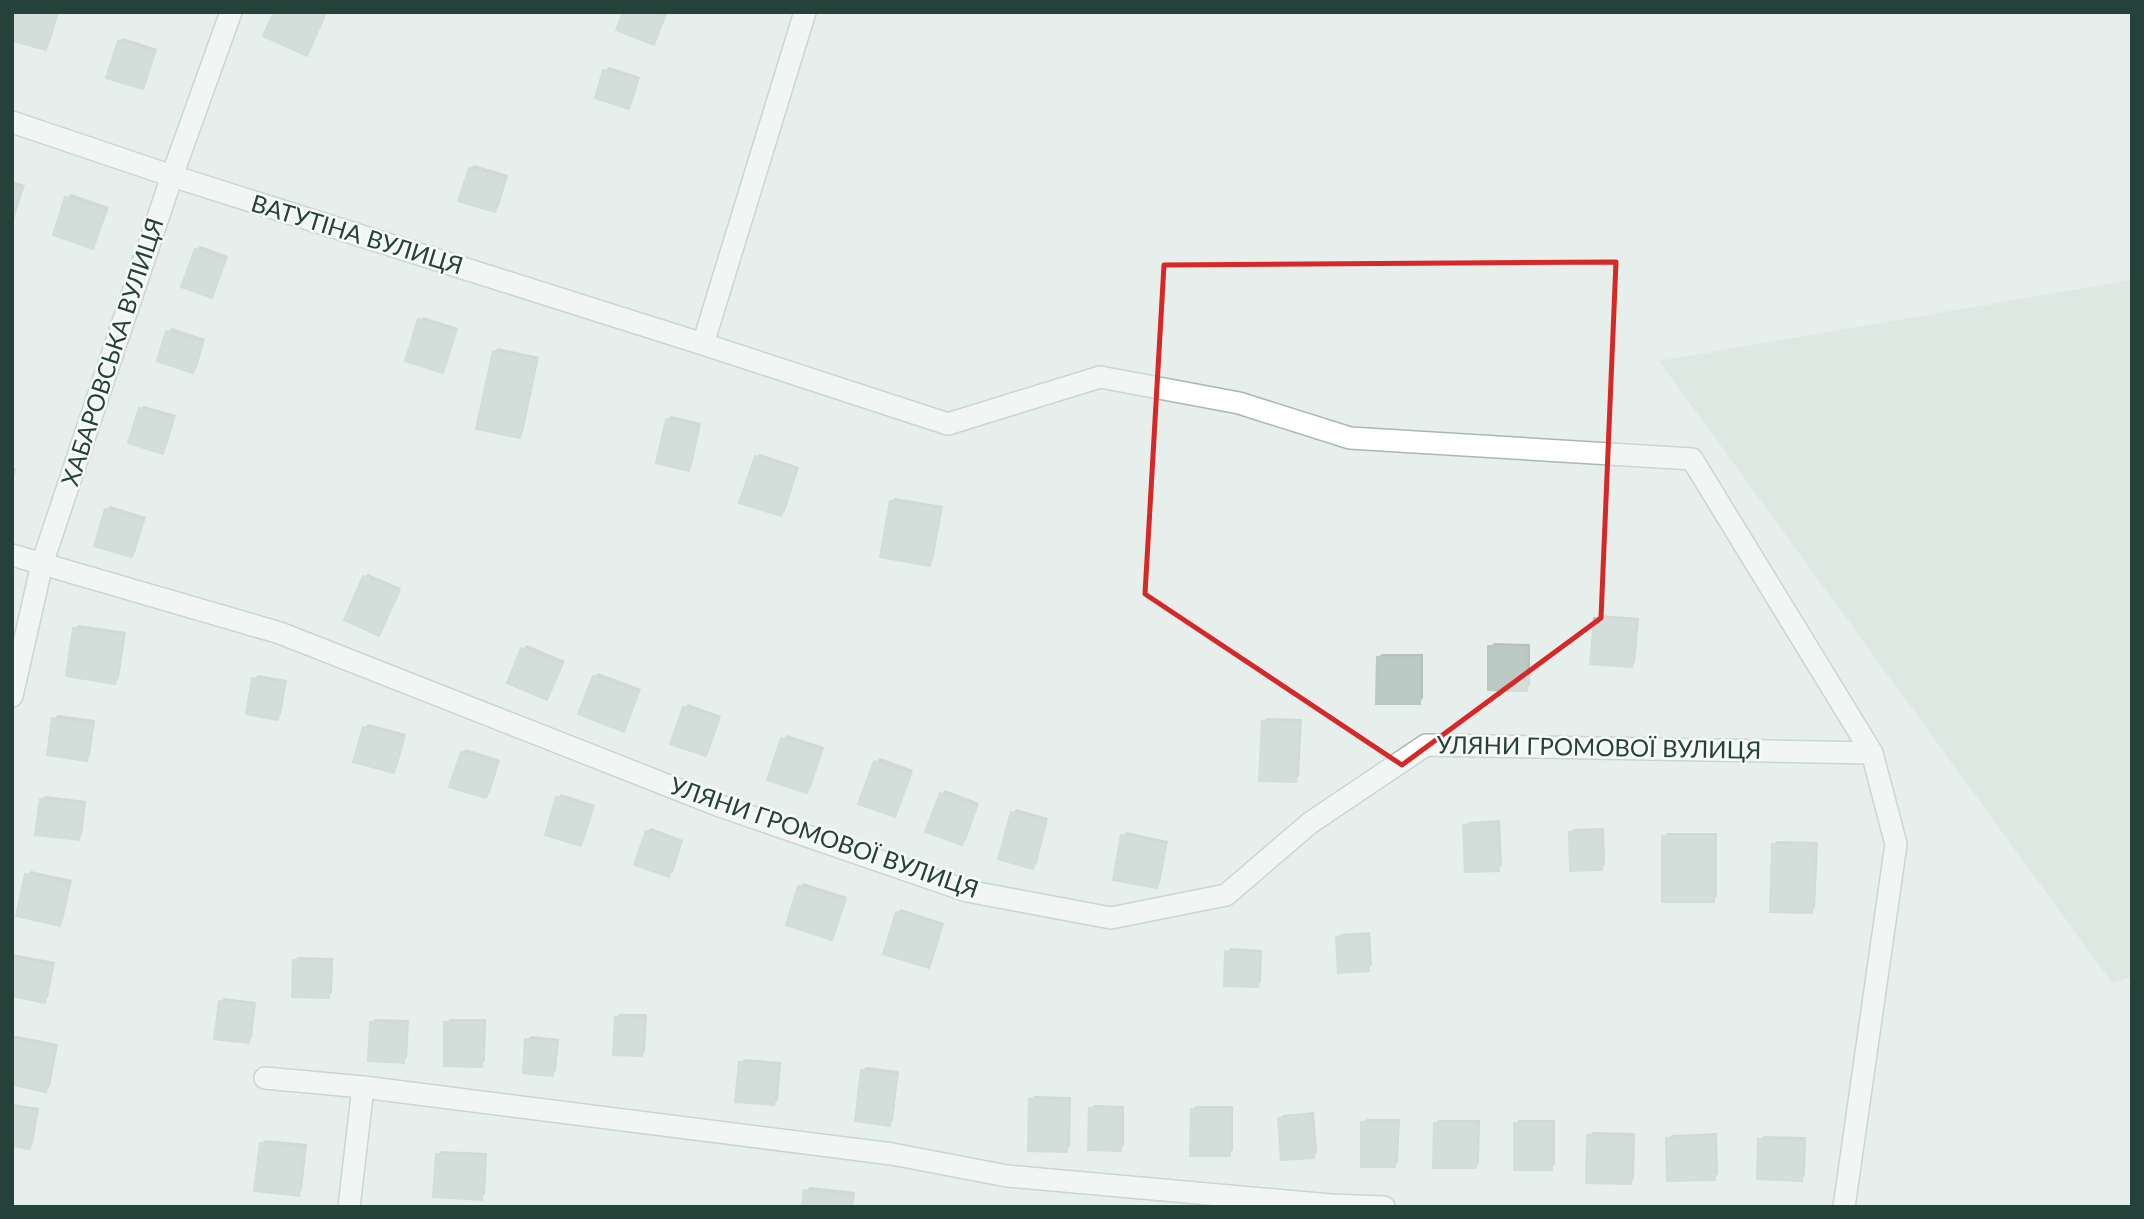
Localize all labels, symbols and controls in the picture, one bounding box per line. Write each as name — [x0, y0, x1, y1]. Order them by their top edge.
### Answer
street label: ВАТУТІНА ВУЛИЦЯ — [248, 188, 467, 280]
street label: ХАБАРОВСЬКА ВУЛИЦЯ — [55, 214, 169, 489]
street label: УЛЯНИ ГРОМОВОЇ ВУЛИЦЯ — [1437, 729, 1762, 764]
street label: УЛЯНИ ГРОМОВОЇ ВУЛИЦЯ — [666, 770, 983, 903]

